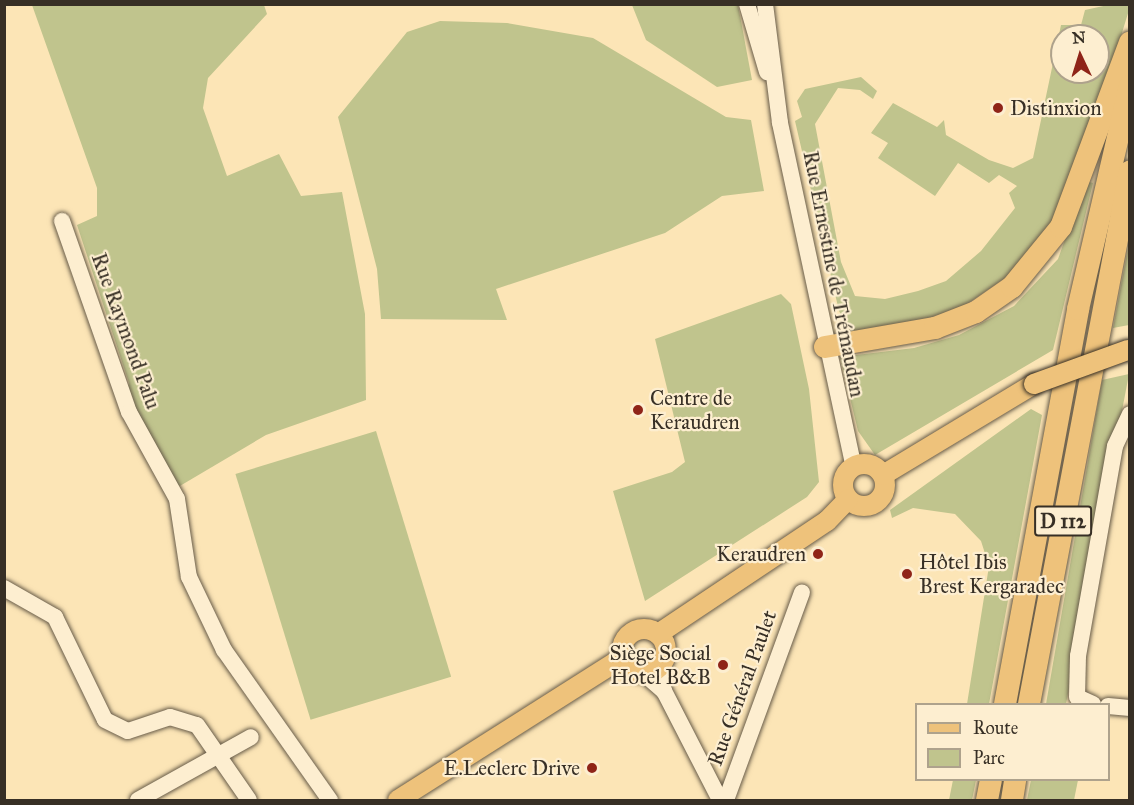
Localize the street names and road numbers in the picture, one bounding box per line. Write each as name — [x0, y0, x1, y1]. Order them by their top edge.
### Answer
street label: Rue Ernestine de Trémaudan — [798, 149, 870, 399]
street label: Rue Raymond Palu — [86, 250, 166, 412]
road number: D 112 — [1033, 504, 1093, 538]
street label: Rue Général Paulet — [702, 607, 782, 769]

